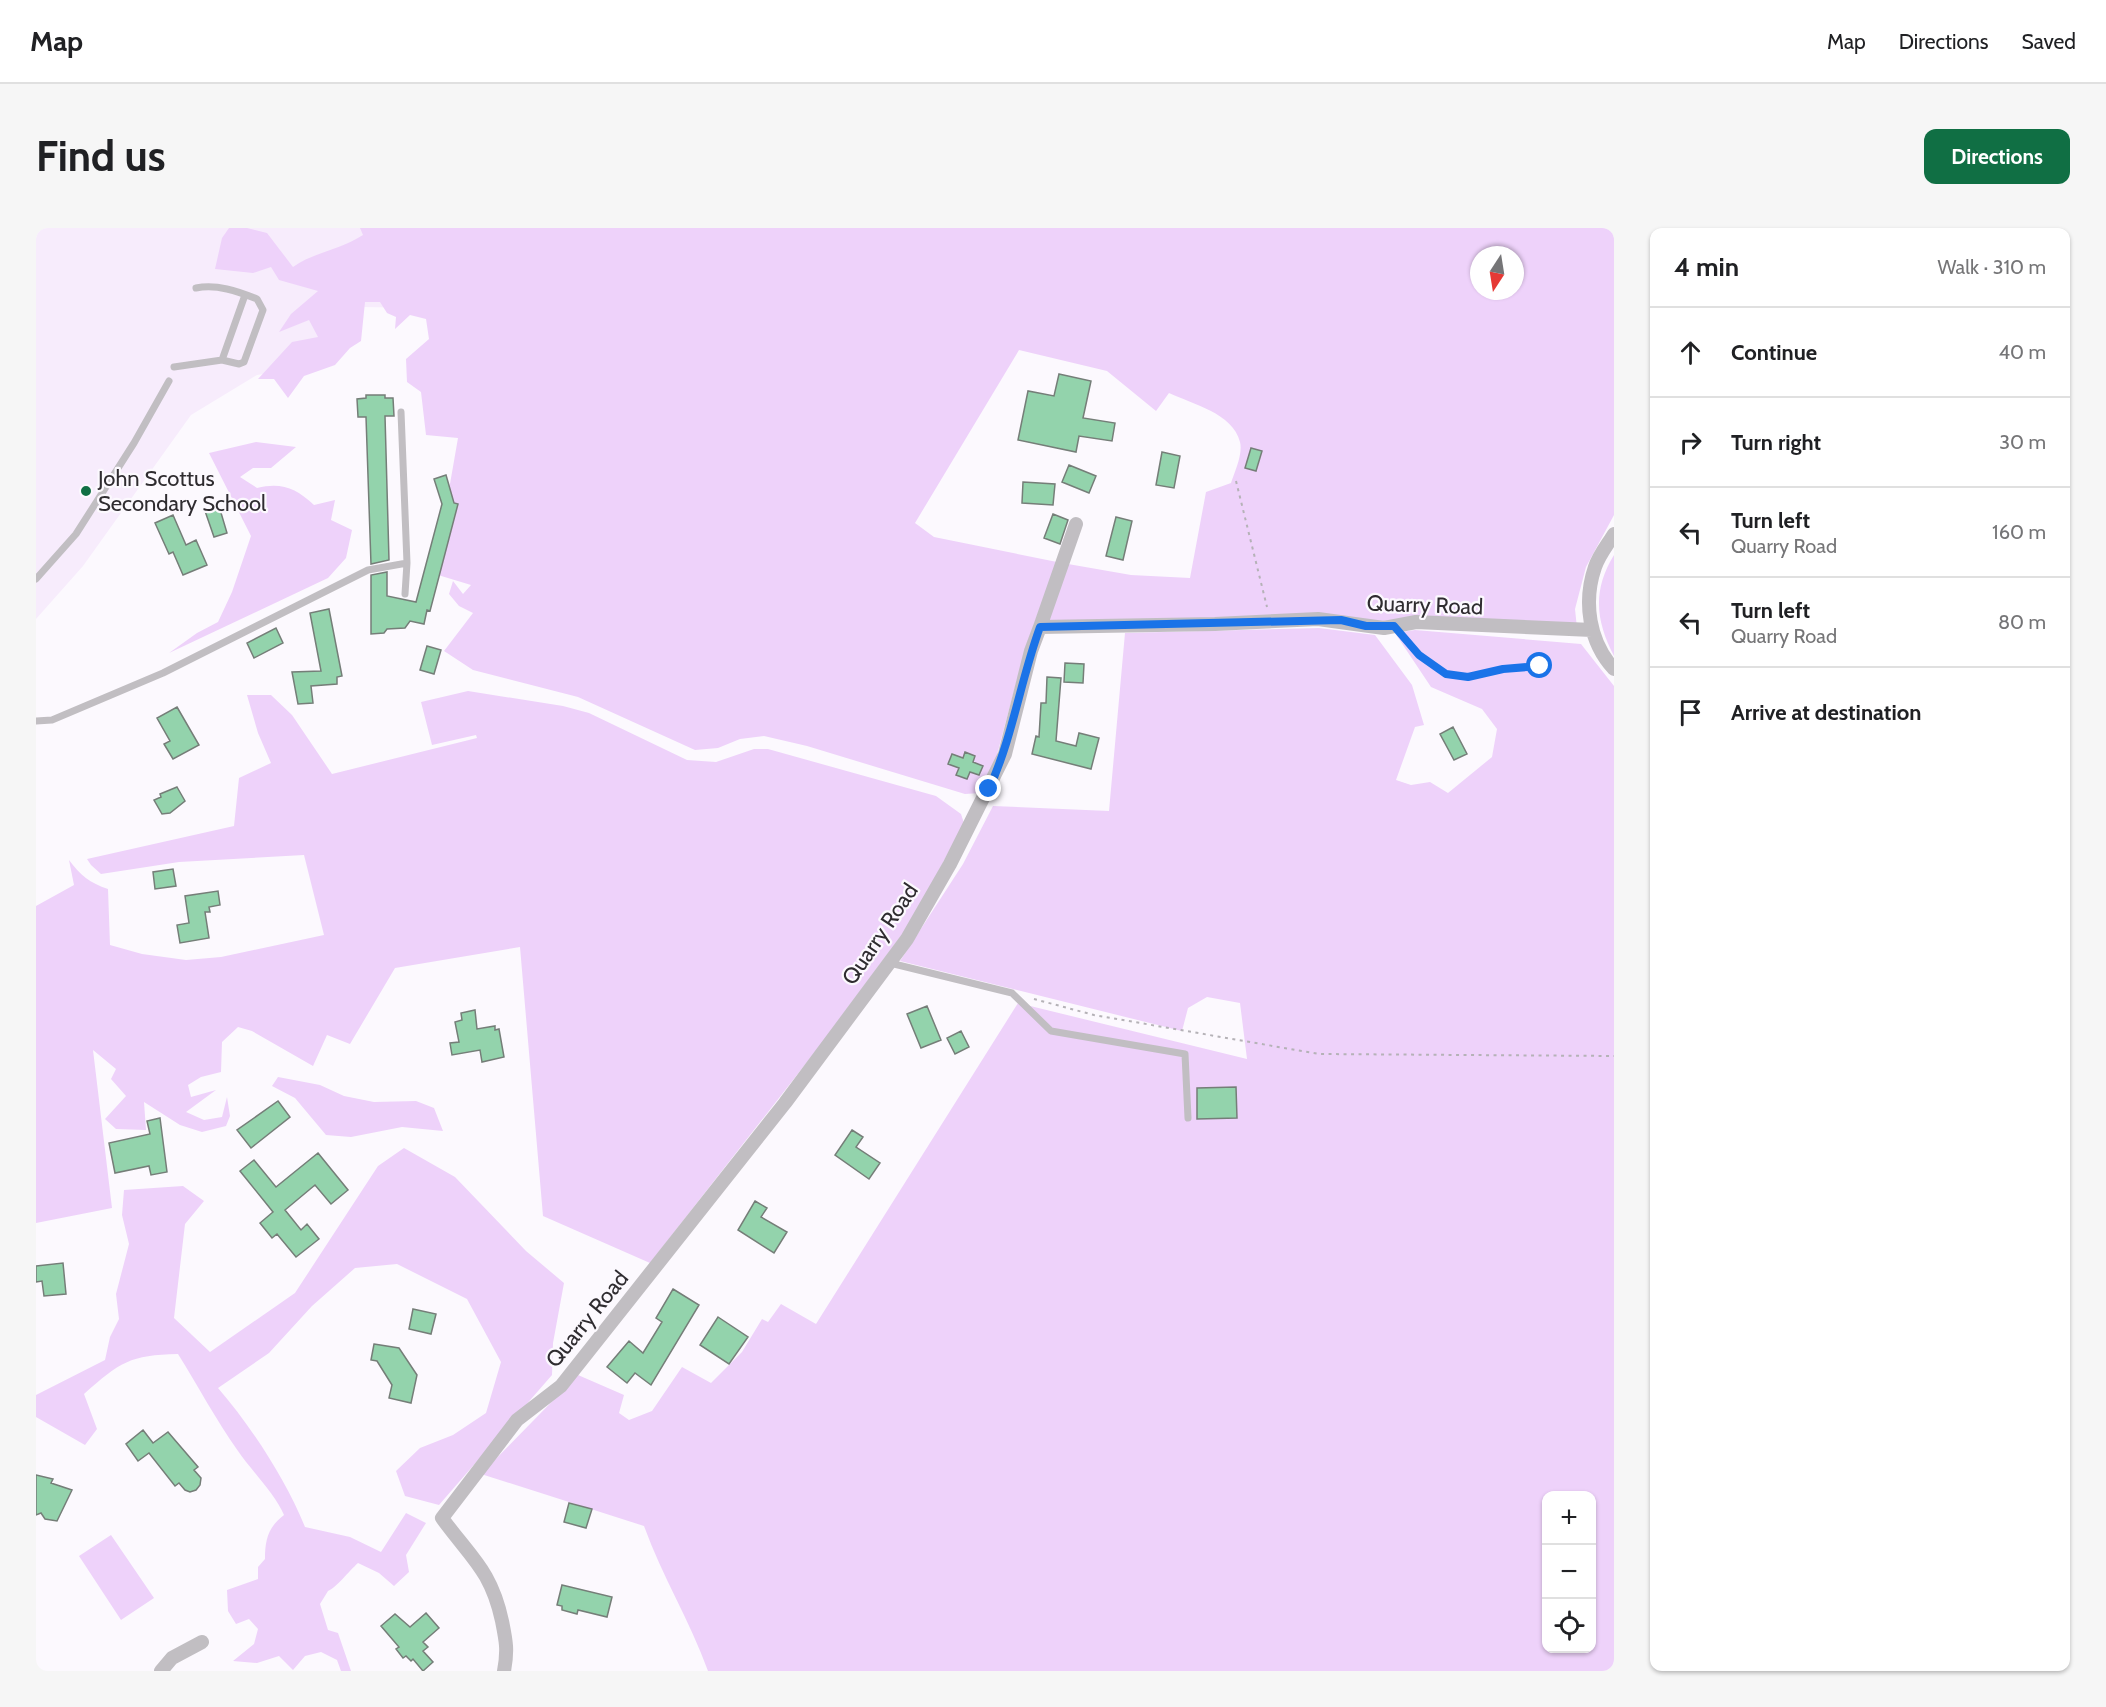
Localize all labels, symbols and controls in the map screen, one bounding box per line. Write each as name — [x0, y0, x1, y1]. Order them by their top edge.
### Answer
text: Map — [30, 24, 83, 58]
text: Map — [1827, 29, 1866, 54]
text: Directions — [1899, 29, 1988, 54]
text: Saved — [2021, 29, 2076, 54]
button: Directions — [1924, 129, 2070, 184]
text: Find us — [36, 130, 165, 182]
north arrow — [1470, 246, 1524, 300]
text: 4 min — [1674, 251, 1739, 283]
text: Walk · 310 m — [1938, 255, 2046, 279]
icon: ahead — [1674, 336, 1707, 369]
text: Continue — [1731, 339, 1817, 366]
text: 40 m — [1998, 340, 2046, 364]
icon: right — [1674, 426, 1707, 459]
text: Turn right — [1731, 429, 1821, 456]
text: 30 m — [1999, 430, 2046, 454]
place label: John Scottus Secondary School — [97, 465, 267, 517]
marker: John Scottus Secondary School — [79, 484, 93, 498]
text: Turn left — [1731, 507, 1810, 534]
icon: left — [1674, 516, 1707, 549]
text: 160 m — [1992, 520, 2046, 544]
text: Quarry Road — [1731, 534, 1837, 558]
street label: Quarry Road — [1366, 589, 1484, 621]
text: Turn left — [1731, 597, 1810, 624]
icon: left — [1674, 606, 1707, 639]
text: 80 m — [1998, 610, 2046, 634]
text: Quarry Road — [1731, 624, 1837, 648]
route start — [1526, 652, 1552, 678]
icon: arrive — [1674, 696, 1707, 729]
text: Arrive at destination — [1731, 699, 1921, 726]
route end — [975, 775, 1001, 801]
street label: Quarry Road — [836, 878, 924, 990]
street label: Quarry Road — [540, 1265, 634, 1373]
map controls — [1542, 1491, 1596, 1653]
button: + — [1542, 1491, 1596, 1545]
button: − — [1542, 1545, 1596, 1599]
button: locate — [1542, 1599, 1596, 1653]

